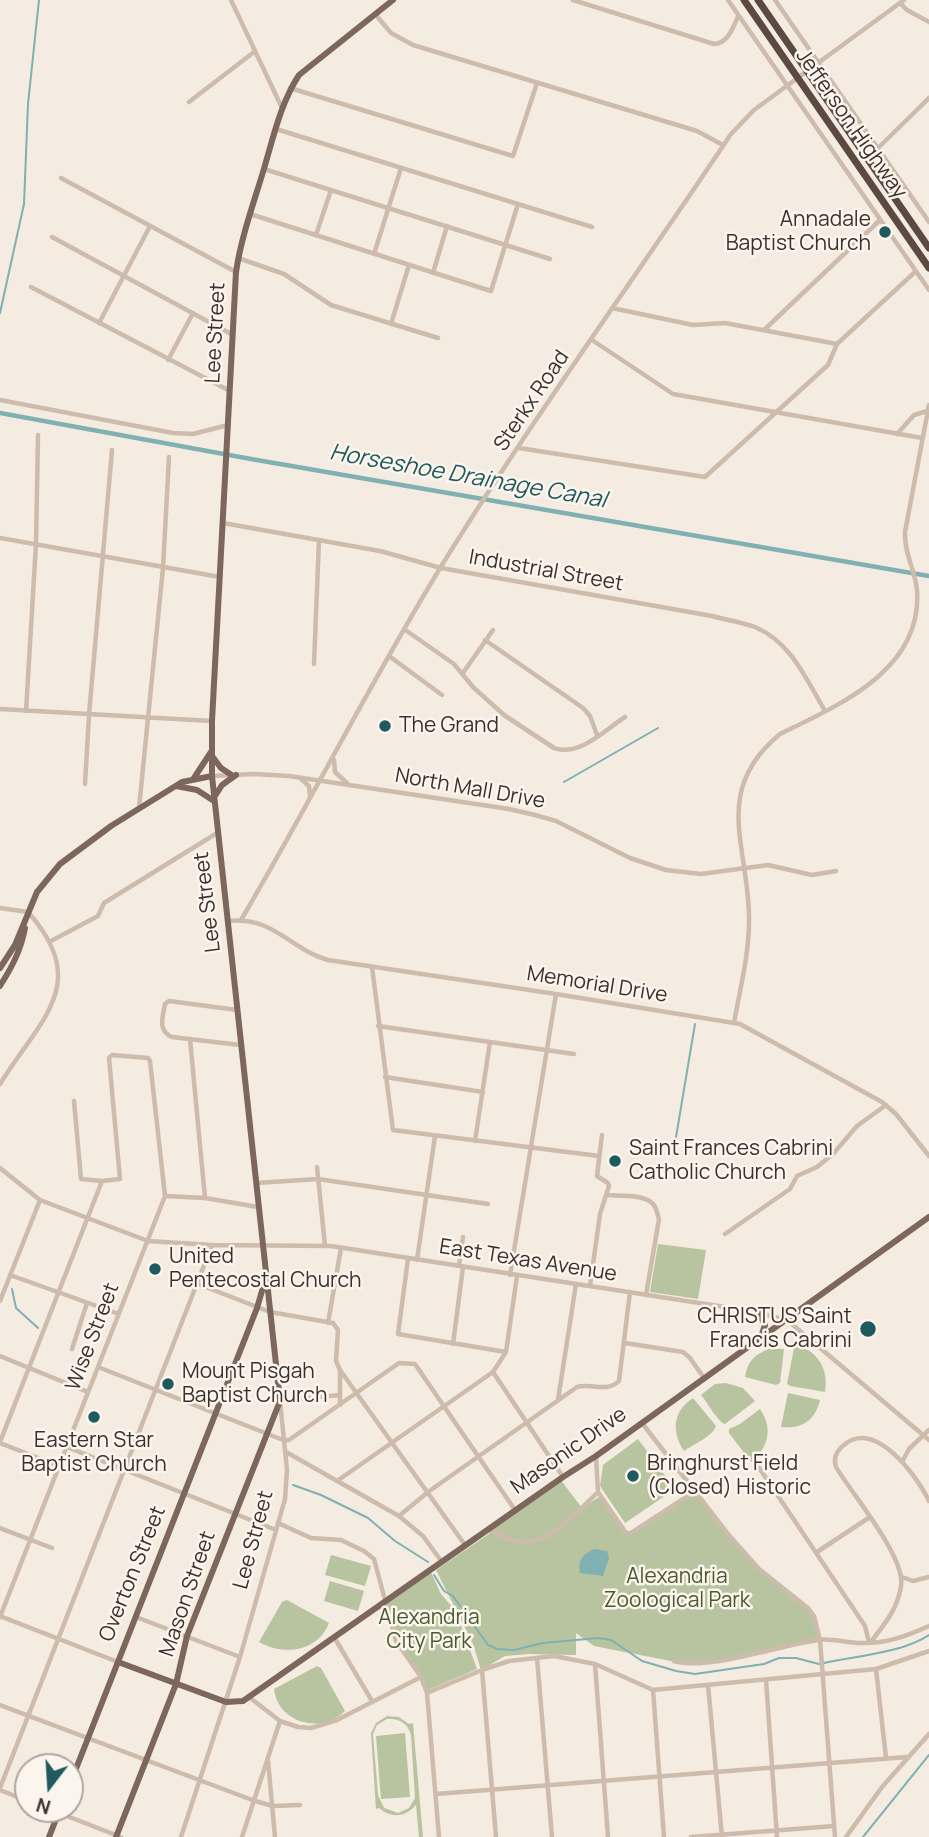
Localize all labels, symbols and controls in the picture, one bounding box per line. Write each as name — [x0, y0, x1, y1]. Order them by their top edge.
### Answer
street label: Jefferson Highway — [790, 44, 912, 204]
place label: Annadale Baptist Church — [726, 207, 871, 257]
marker: Annadale Baptist Church — [877, 224, 893, 240]
street label: Lee Street — [201, 282, 231, 384]
street label: Sterkx Road — [489, 346, 575, 456]
water label: Horseshoe Drainage Canal — [327, 439, 609, 515]
street label: Industrial Street — [467, 545, 625, 597]
place label: The Grand — [399, 713, 499, 739]
marker: The Grand — [377, 718, 393, 734]
street label: North Mall Drive — [393, 763, 547, 815]
street label: Lee Street — [189, 850, 227, 954]
street label: Memorial Drive — [525, 961, 669, 1009]
place label: Saint Frances Cabrini Catholic Church — [629, 1136, 833, 1186]
marker: Saint Frances Cabrini Catholic Church — [607, 1153, 623, 1169]
street label: East Texas Avenue — [437, 1235, 619, 1287]
place label: United Pentecostal Church — [169, 1244, 362, 1294]
marker: United Pentecostal Church — [147, 1261, 163, 1277]
street label: Wise Street — [61, 1280, 125, 1394]
place label: CHRISTUS Saint Francis Cabrini — [697, 1304, 852, 1354]
marker: CHRISTUS Saint Francis Cabrini — [858, 1319, 878, 1339]
place label: Mount Pisgah Baptist Church — [182, 1359, 327, 1409]
marker: Mount Pisgah Baptist Church — [160, 1376, 176, 1392]
street label: Masonic Drive — [506, 1402, 632, 1500]
marker: Eastern Star Baptist Church — [86, 1409, 102, 1425]
place label: Eastern Star Baptist Church — [21, 1428, 167, 1478]
place label: Bringhurst Field (Closed) Historic — [647, 1451, 811, 1501]
marker: Bringhurst Field (Closed) Historic — [625, 1468, 641, 1484]
street label: Lee Street — [229, 1488, 279, 1592]
street label: Overton Street — [94, 1502, 172, 1646]
street label: Mason Street — [155, 1528, 221, 1660]
park label: Alexandria Zoological Park — [604, 1564, 750, 1614]
park label: Alexandria City Park — [378, 1605, 480, 1655]
north arrow — [14, 1753, 84, 1823]
text: N — [33, 1792, 54, 1821]

